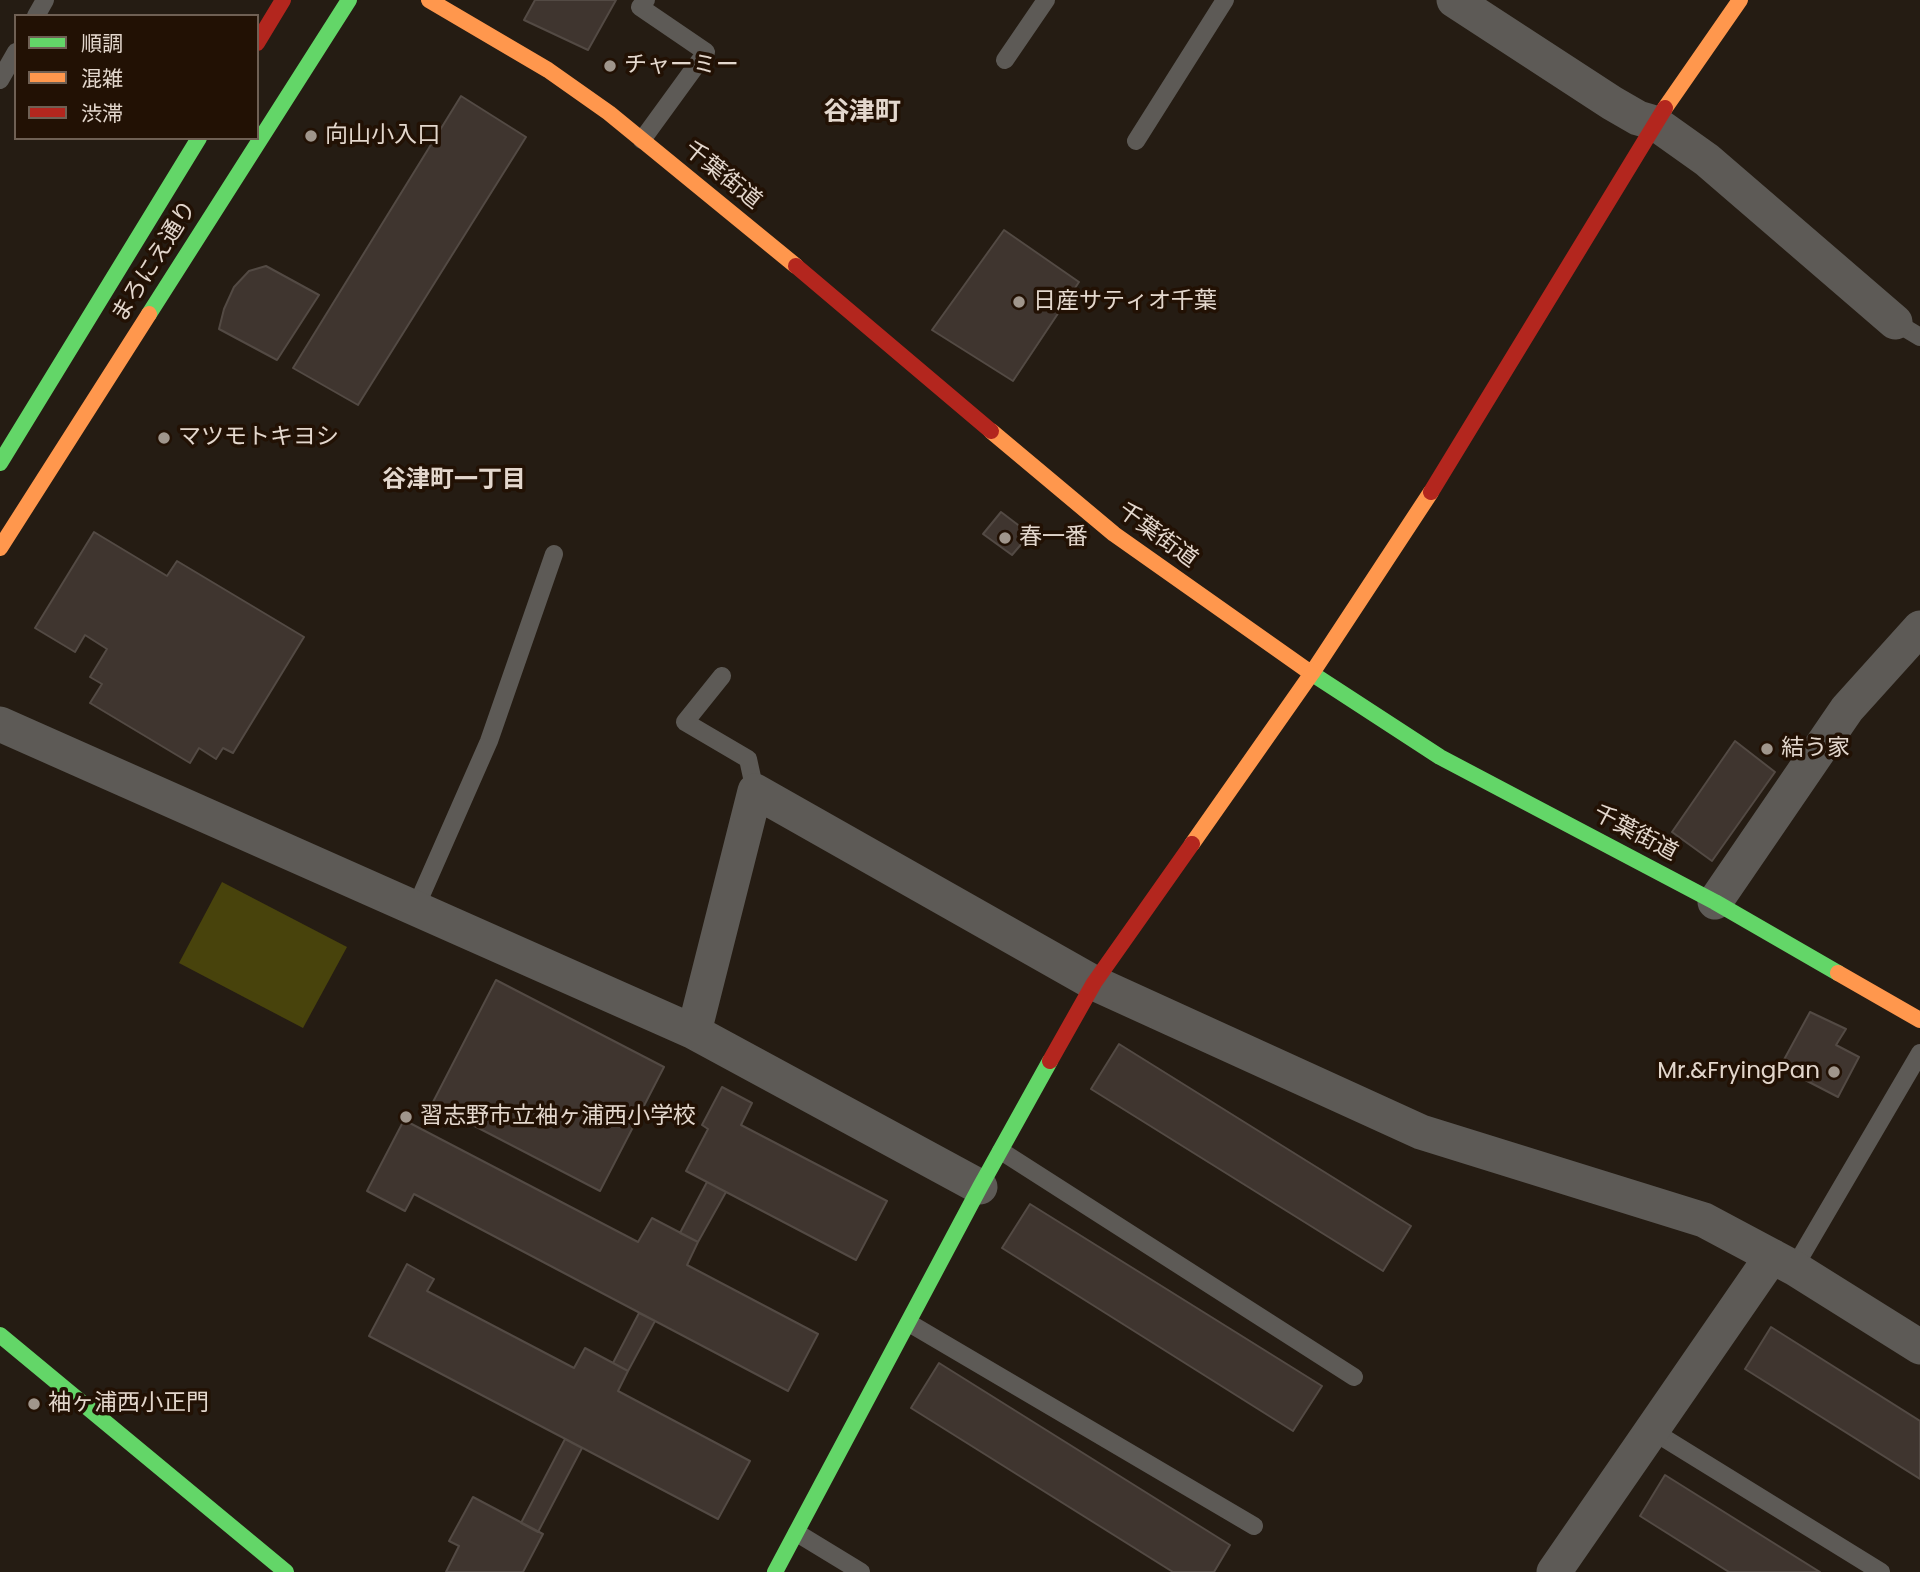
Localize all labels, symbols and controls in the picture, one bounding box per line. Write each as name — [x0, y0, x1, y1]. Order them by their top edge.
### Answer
legend — [14, 14, 259, 140]
text: 順調 — [81, 29, 123, 58]
place label: チャーミー — [624, 52, 739, 80]
marker: チャーミー — [602, 58, 618, 74]
text: 混雑 — [81, 64, 123, 93]
district label: 谷津町 — [823, 97, 901, 129]
text: 渋滞 — [81, 99, 123, 128]
place label: 向山小入口 — [325, 122, 440, 150]
marker: 向山小入口 — [303, 128, 319, 144]
street label: 千葉街道 — [678, 136, 766, 216]
street label: まろにえ通り — [107, 196, 203, 328]
place label: 日産サティオ千葉 — [1033, 288, 1217, 316]
marker: 日産サティオ千葉 — [1011, 294, 1027, 310]
place label: マツモトキヨシ — [178, 424, 339, 452]
marker: マツモトキヨシ — [156, 430, 172, 446]
district label: 谷津町一丁目 — [382, 467, 526, 495]
street label: 千葉街道 — [1112, 498, 1202, 574]
place label: 春一番 — [1019, 524, 1088, 552]
marker: 春一番 — [997, 530, 1013, 546]
place label: 結う家 — [1781, 735, 1850, 763]
marker: 結う家 — [1759, 741, 1775, 757]
street label: 千葉街道 — [1588, 800, 1682, 868]
place label: Mr.&FryingPan — [1657, 1058, 1820, 1086]
marker: Mr.&FryingPan — [1826, 1064, 1842, 1080]
place label: 習志野市立袖ヶ浦西小学校 — [420, 1103, 696, 1131]
marker: 習志野市立袖ヶ浦西小学校 — [398, 1109, 414, 1125]
place label: 袖ヶ浦西小正門 — [48, 1390, 209, 1418]
marker: 袖ヶ浦西小正門 — [26, 1396, 42, 1412]

